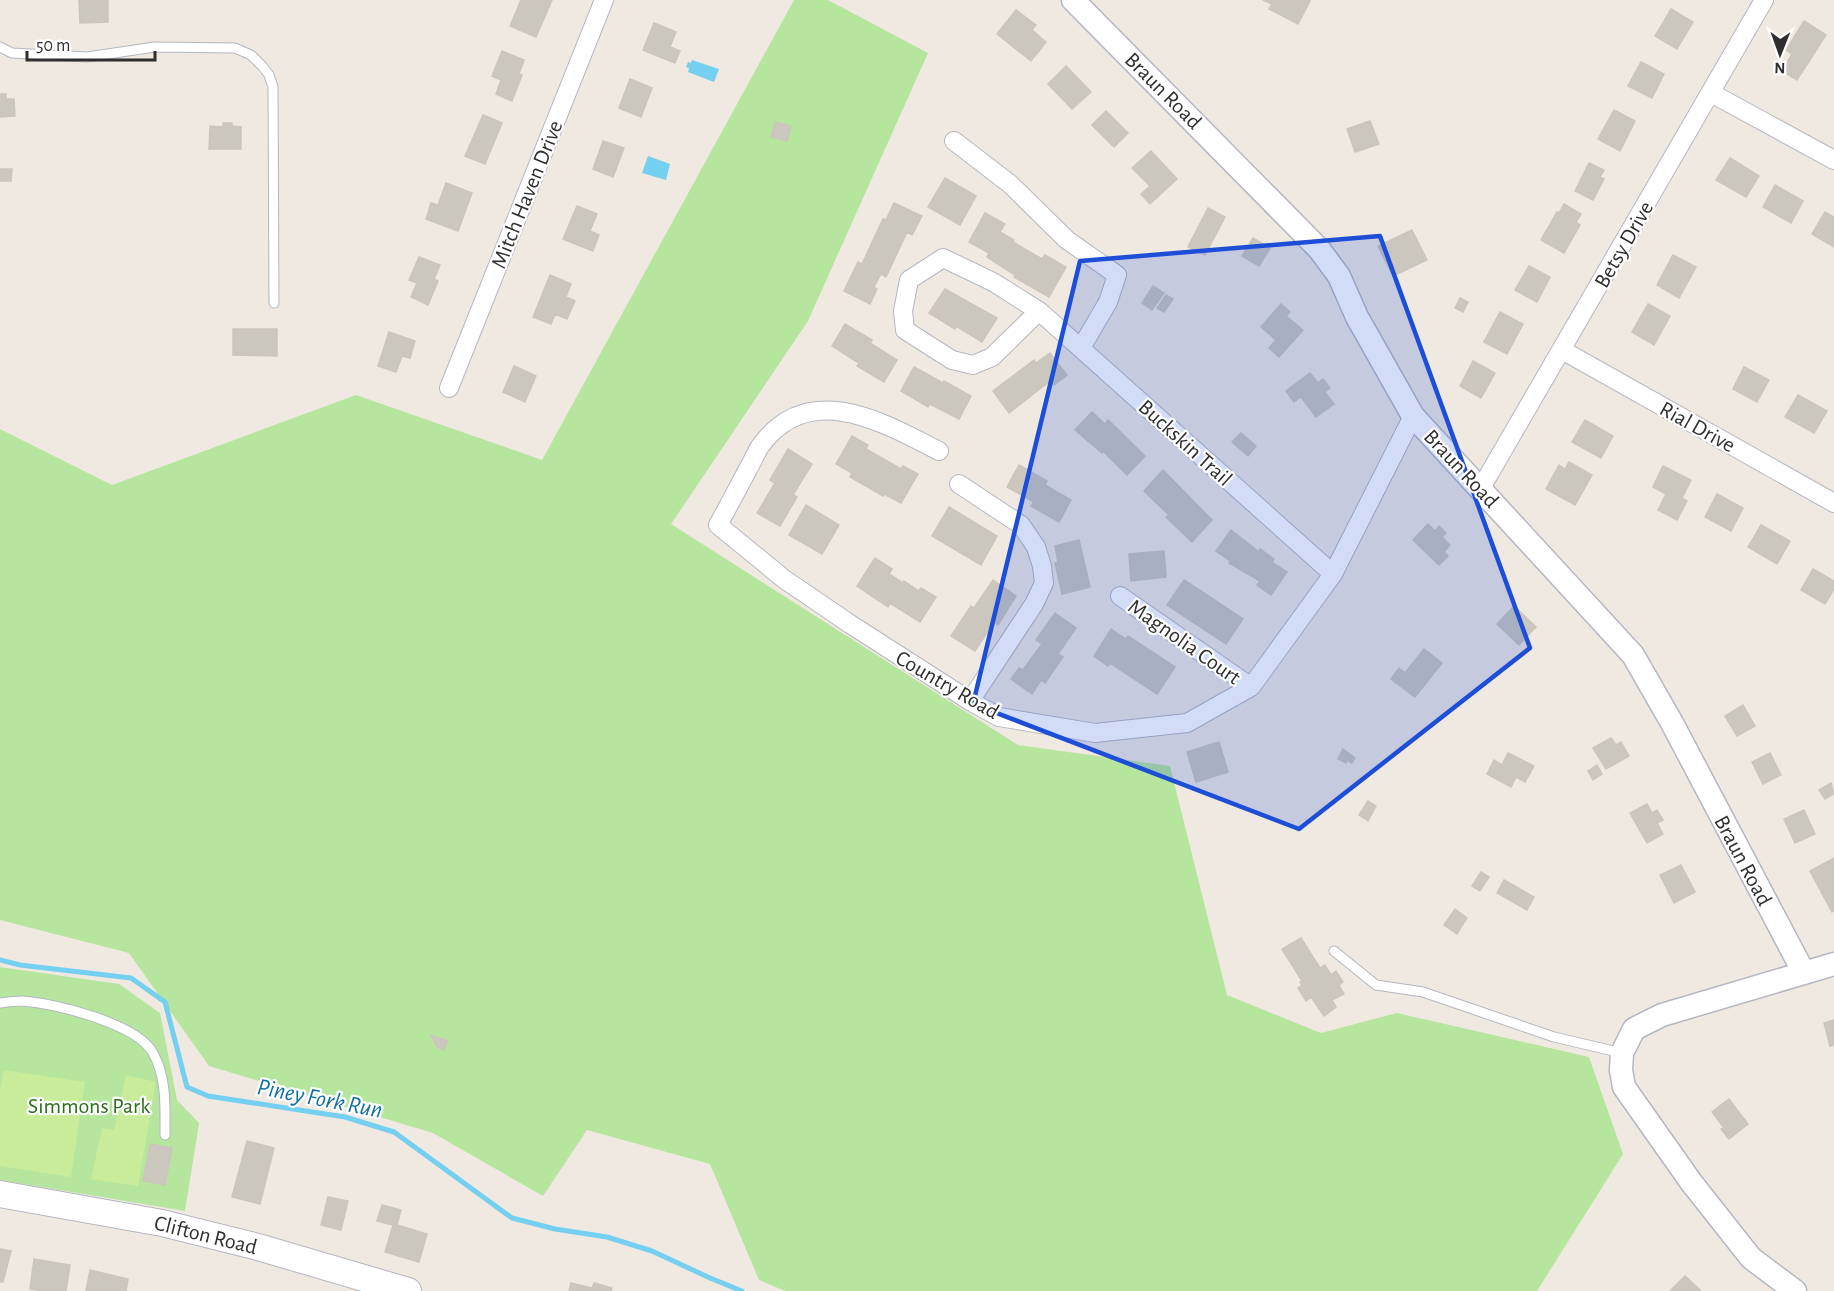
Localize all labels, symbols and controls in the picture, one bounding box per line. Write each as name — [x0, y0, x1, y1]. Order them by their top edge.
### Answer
scale bar — [27, 24, 154, 62]
north arrow — [1750, 24, 1810, 84]
text: 50 m — [36, 37, 70, 55]
street label: Braun Road — [1121, 48, 1206, 133]
text: N — [1774, 60, 1785, 76]
street label: Mitch Haven Drive — [487, 117, 567, 271]
street label: Betsy Drive — [1590, 198, 1657, 291]
street label: Buckskin Trail — [1134, 395, 1236, 490]
street label: Rial Drive — [1656, 397, 1739, 457]
street label: Braun Road — [1420, 425, 1503, 512]
street label: Magnolia Court — [1124, 595, 1245, 689]
street label: Country Road — [892, 647, 1003, 723]
street label: Braun Road — [1710, 812, 1776, 909]
water label: Piney Fork Run — [255, 1075, 384, 1123]
park label: Simmons Park — [28, 1095, 150, 1117]
street label: Clifton Road — [152, 1212, 259, 1258]

